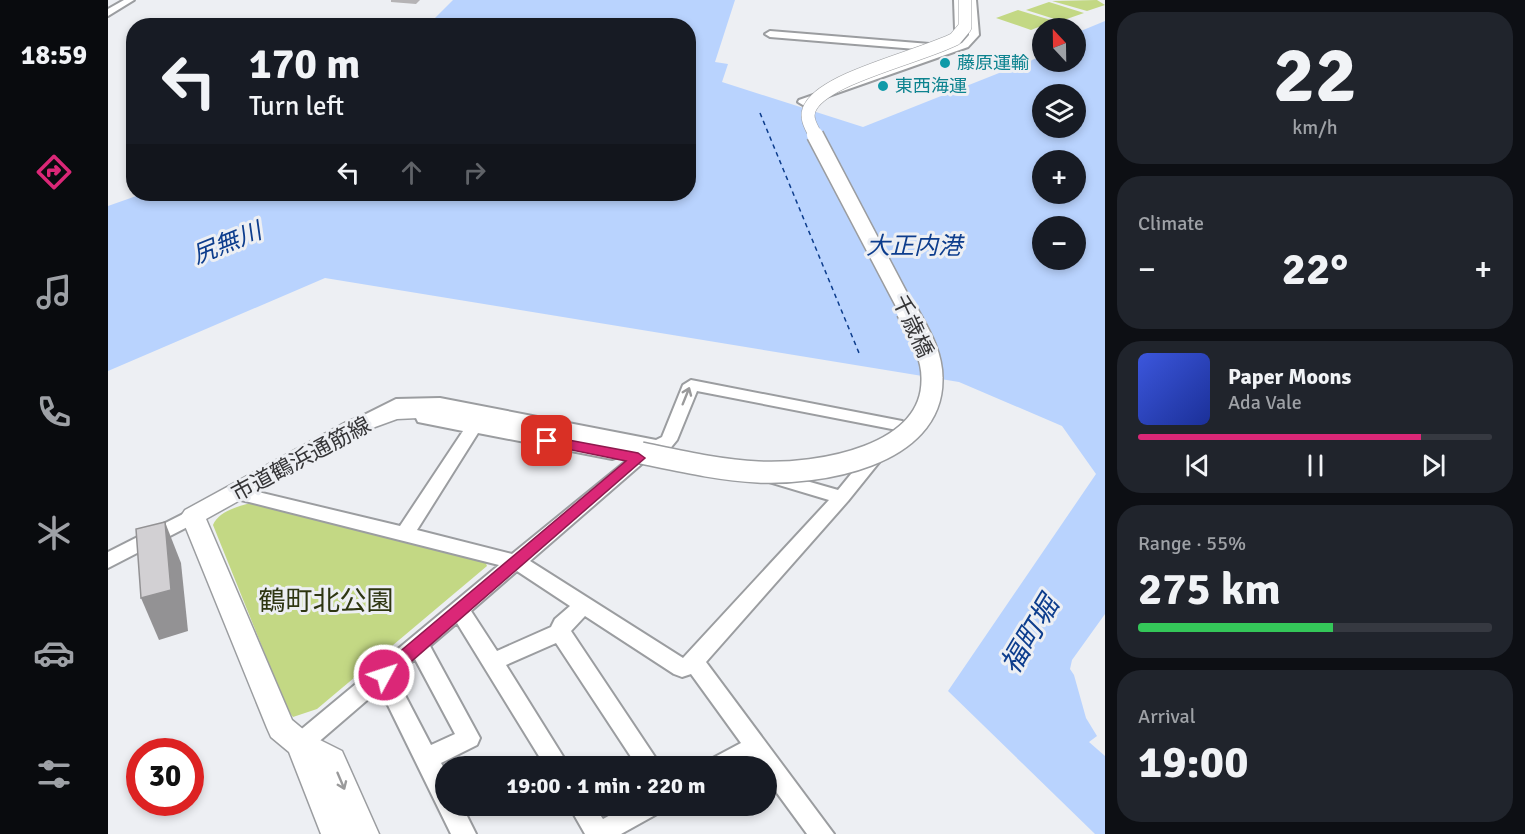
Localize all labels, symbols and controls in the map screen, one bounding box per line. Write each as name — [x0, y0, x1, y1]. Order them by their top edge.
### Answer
north arrow — [1032, 18, 1086, 72]
map controls — [1032, 18, 1086, 270]
text: 22 — [1273, 28, 1357, 124]
text: 18:59 — [21, 39, 87, 72]
text: 170 m — [249, 39, 360, 90]
icon: left — [150, 42, 228, 120]
place label: 藤原運輸 — [957, 52, 1029, 74]
marker: 藤原運輸 — [938, 56, 952, 70]
place label: 東西海運 — [895, 75, 967, 97]
marker: 東西海運 — [876, 79, 890, 93]
button: layers — [1032, 84, 1086, 138]
text: Turn left — [249, 90, 344, 123]
text: km/h — [1292, 115, 1338, 140]
button: + — [1032, 150, 1086, 204]
icon: directions — [33, 151, 75, 193]
icon: left — [332, 156, 365, 189]
icon: ahead — [395, 156, 428, 189]
icon: right — [458, 156, 491, 189]
text: Climate — [1138, 211, 1204, 236]
water label: 尻無川 — [188, 214, 269, 270]
button: − — [1032, 216, 1086, 270]
water label: 大正内港 — [866, 231, 965, 261]
text: 22° — [1282, 242, 1348, 297]
text: − — [1138, 249, 1156, 290]
text: + — [1474, 249, 1492, 290]
icon: music — [33, 271, 75, 313]
street label: 千歳橋 — [887, 290, 939, 362]
text: Paper Moons — [1228, 363, 1351, 390]
one-way arrow — [682, 388, 693, 406]
text: Ada Vale — [1228, 390, 1302, 415]
icon: phone — [33, 391, 75, 433]
street label: 市道鶴浜通筋線 — [227, 411, 375, 507]
pin — [521, 415, 572, 466]
icon: arrive — [530, 424, 563, 457]
icon: previous — [1181, 449, 1214, 482]
icon: pause — [1299, 449, 1332, 482]
icon: next — [1417, 449, 1450, 482]
icon: climate — [33, 512, 75, 554]
text: Range · 55% — [1138, 531, 1246, 556]
text: 275 km — [1138, 562, 1281, 617]
park label: 鶴町北公園 — [259, 585, 394, 618]
water label: 福町堀 — [994, 587, 1068, 680]
icon: car — [33, 632, 75, 674]
position arrow — [352, 643, 416, 707]
text: Arrival — [1138, 704, 1196, 729]
text: 19:00 — [1138, 735, 1248, 790]
speed limit sign: 30 — [126, 738, 204, 816]
icon: filters — [33, 753, 75, 795]
one-way arrow — [336, 771, 347, 789]
text: 19:00 · 1 min · 220 m — [506, 772, 706, 799]

